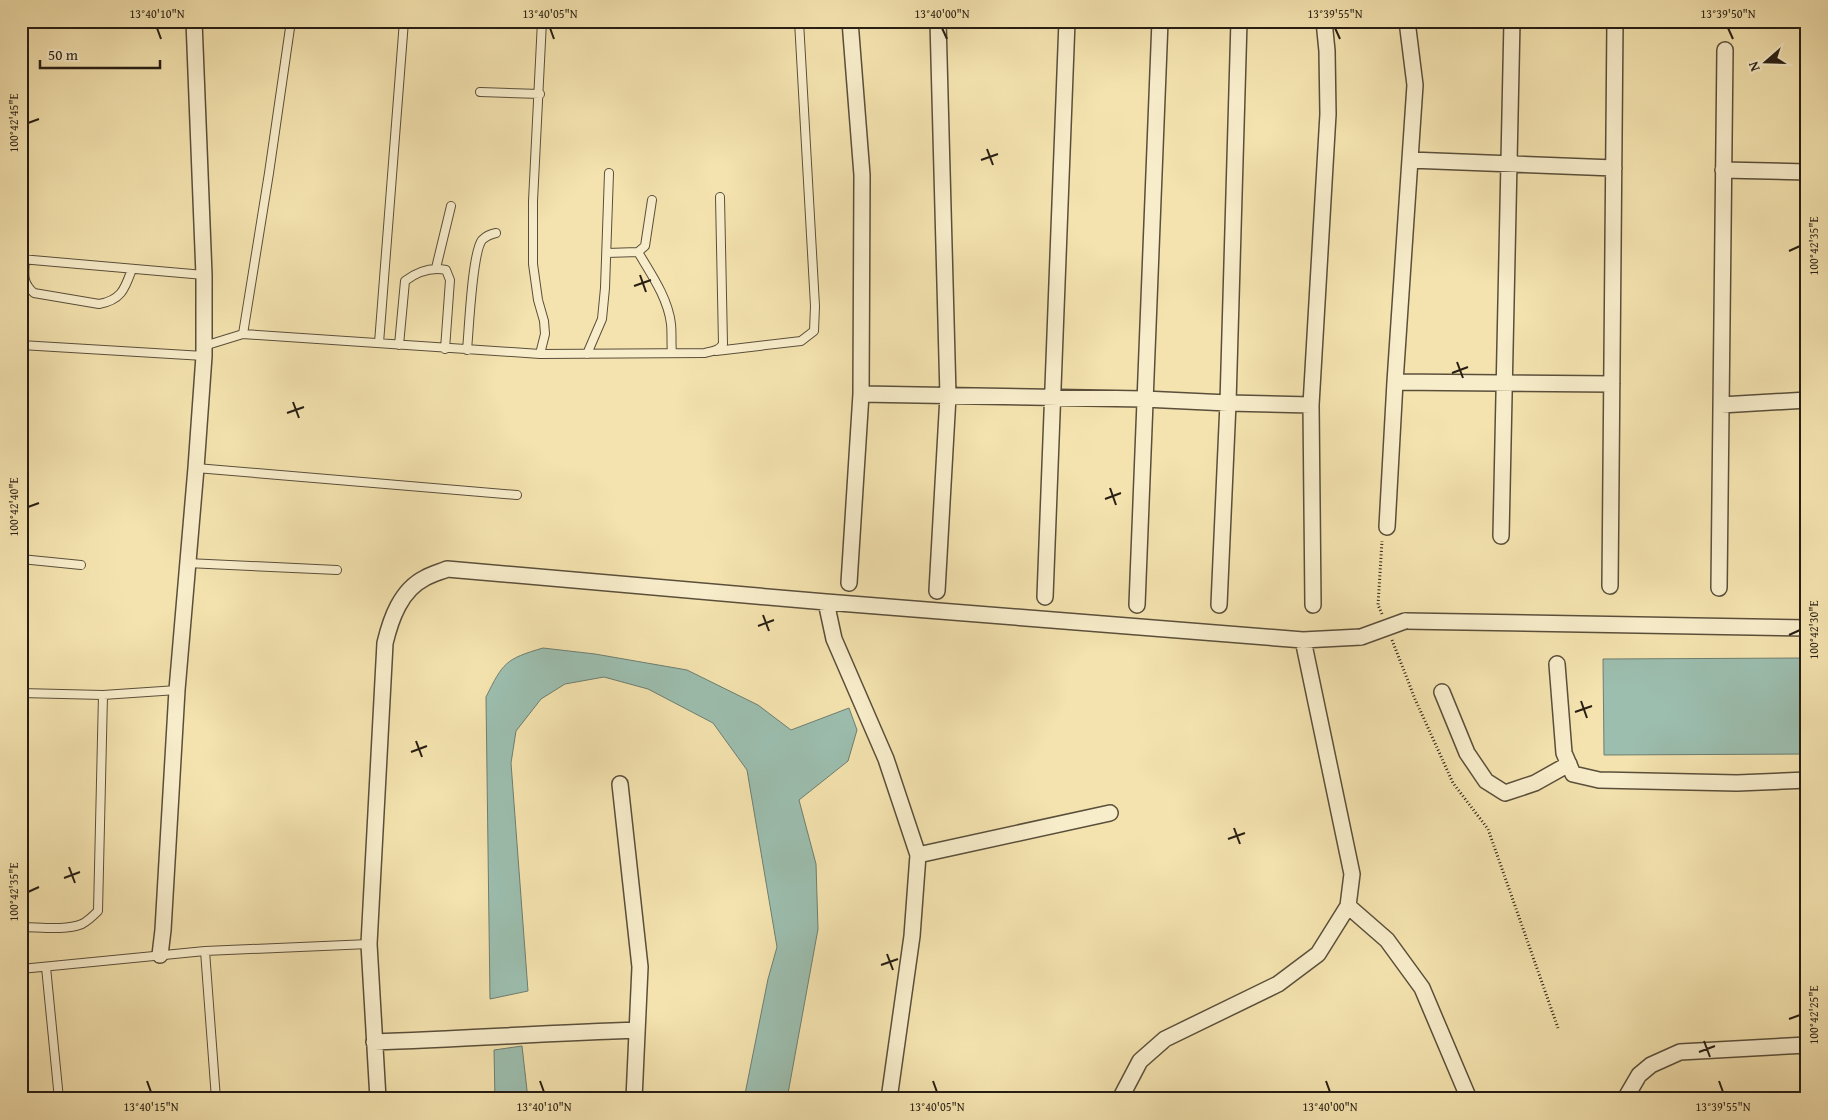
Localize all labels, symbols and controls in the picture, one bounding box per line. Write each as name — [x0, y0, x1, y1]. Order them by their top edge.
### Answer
text: 13°40'10"N — [129, 5, 185, 22]
text: 13°40'05"N — [522, 5, 578, 22]
text: 13°40'00"N — [914, 5, 970, 22]
text: 13°39'55"N — [1307, 5, 1363, 22]
text: 13°39'50"N — [1700, 5, 1756, 22]
scale bar — [40, 38, 160, 70]
north arrow — [1740, 38, 1790, 88]
text: 50 m — [48, 44, 79, 65]
text: N — [1743, 58, 1765, 74]
text: 100°42'45"E — [5, 93, 22, 153]
text: 100°42'35"E — [1805, 216, 1822, 276]
text: 100°42'40"E — [5, 477, 22, 537]
text: 100°42'30"E — [1805, 600, 1822, 660]
text: 100°42'35"E — [5, 862, 22, 922]
text: 100°42'25"E — [1805, 985, 1822, 1045]
text: 13°40'15"N — [123, 1098, 179, 1115]
text: 13°40'10"N — [516, 1098, 572, 1115]
text: 13°40'05"N — [909, 1098, 965, 1115]
text: 13°40'00"N — [1302, 1098, 1358, 1115]
text: 13°39'55"N — [1695, 1098, 1751, 1115]

